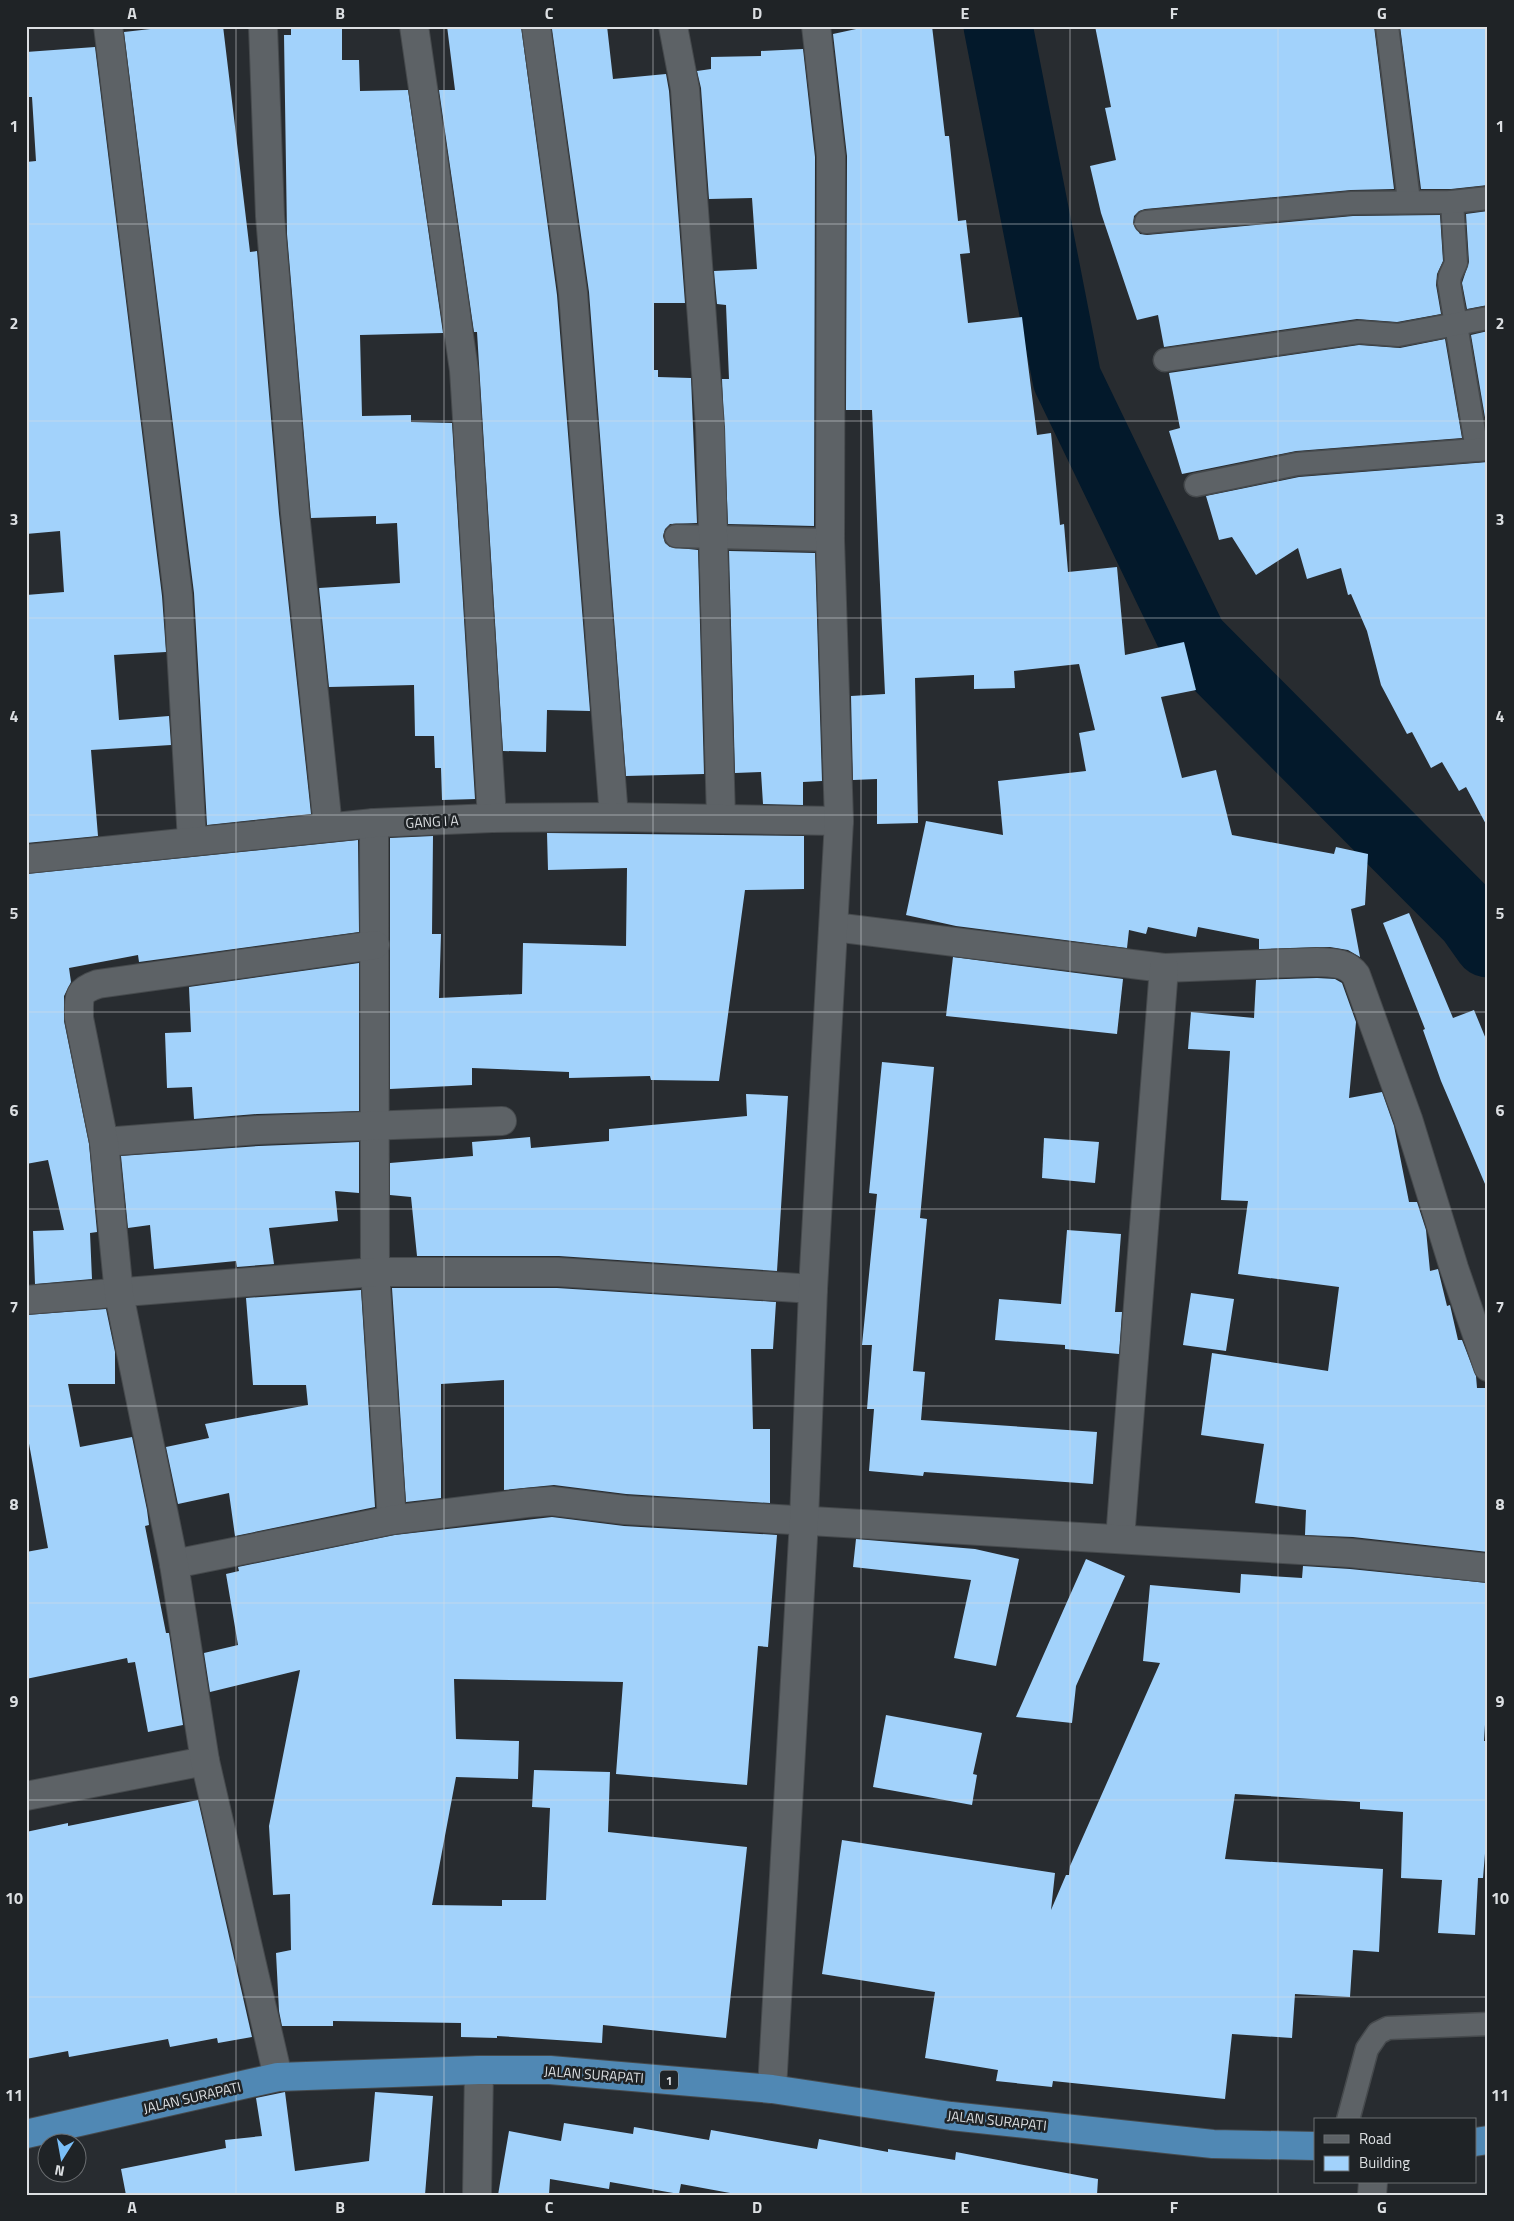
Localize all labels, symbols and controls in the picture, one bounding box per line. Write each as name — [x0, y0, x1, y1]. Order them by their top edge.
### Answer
text: A — [127, 1, 137, 25]
text: B — [335, 1, 345, 25]
text: C — [545, 1, 554, 25]
text: D — [752, 1, 762, 25]
text: E — [961, 1, 970, 25]
text: F — [1170, 1, 1179, 25]
text: G — [1377, 1, 1387, 25]
text: 1 — [10, 114, 18, 138]
text: 1 — [1496, 114, 1504, 138]
text: 2 — [10, 311, 18, 335]
text: 2 — [1496, 311, 1504, 335]
text: 3 — [10, 507, 18, 531]
text: 3 — [1496, 507, 1504, 531]
text: 4 — [10, 704, 19, 728]
text: 4 — [1496, 704, 1505, 728]
street label: GANG I A — [405, 809, 460, 833]
text: 5 — [10, 901, 19, 925]
text: 5 — [1496, 901, 1505, 925]
text: 6 — [10, 1098, 19, 1122]
text: 6 — [1496, 1098, 1505, 1122]
text: 7 — [10, 1295, 18, 1319]
text: 7 — [1496, 1295, 1504, 1319]
text: 8 — [10, 1492, 19, 1516]
text: 8 — [1496, 1492, 1505, 1516]
text: 9 — [10, 1689, 19, 1713]
text: 9 — [1496, 1689, 1505, 1713]
text: 10 — [5, 1886, 23, 1910]
text: 10 — [1491, 1886, 1509, 1910]
street label: JALAN SURAPATI — [543, 2060, 645, 2088]
road number: 1 — [660, 2070, 678, 2090]
street label: JALAN SURAPATI — [141, 2076, 243, 2118]
text: 11 — [5, 2083, 23, 2107]
text: 11 — [1491, 2083, 1509, 2107]
street label: JALAN SURAPATI — [946, 2104, 1048, 2136]
legend — [1314, 2118, 1476, 2184]
text: Road — [1359, 2127, 1391, 2150]
north arrow — [38, 2134, 88, 2184]
text: Building — [1359, 2151, 1410, 2174]
text: N — [53, 2160, 66, 2182]
text: A — [127, 2195, 137, 2219]
text: B — [335, 2195, 345, 2219]
text: C — [545, 2195, 554, 2219]
text: D — [752, 2195, 762, 2219]
text: E — [961, 2195, 970, 2219]
text: F — [1170, 2195, 1179, 2219]
text: G — [1377, 2195, 1387, 2219]

